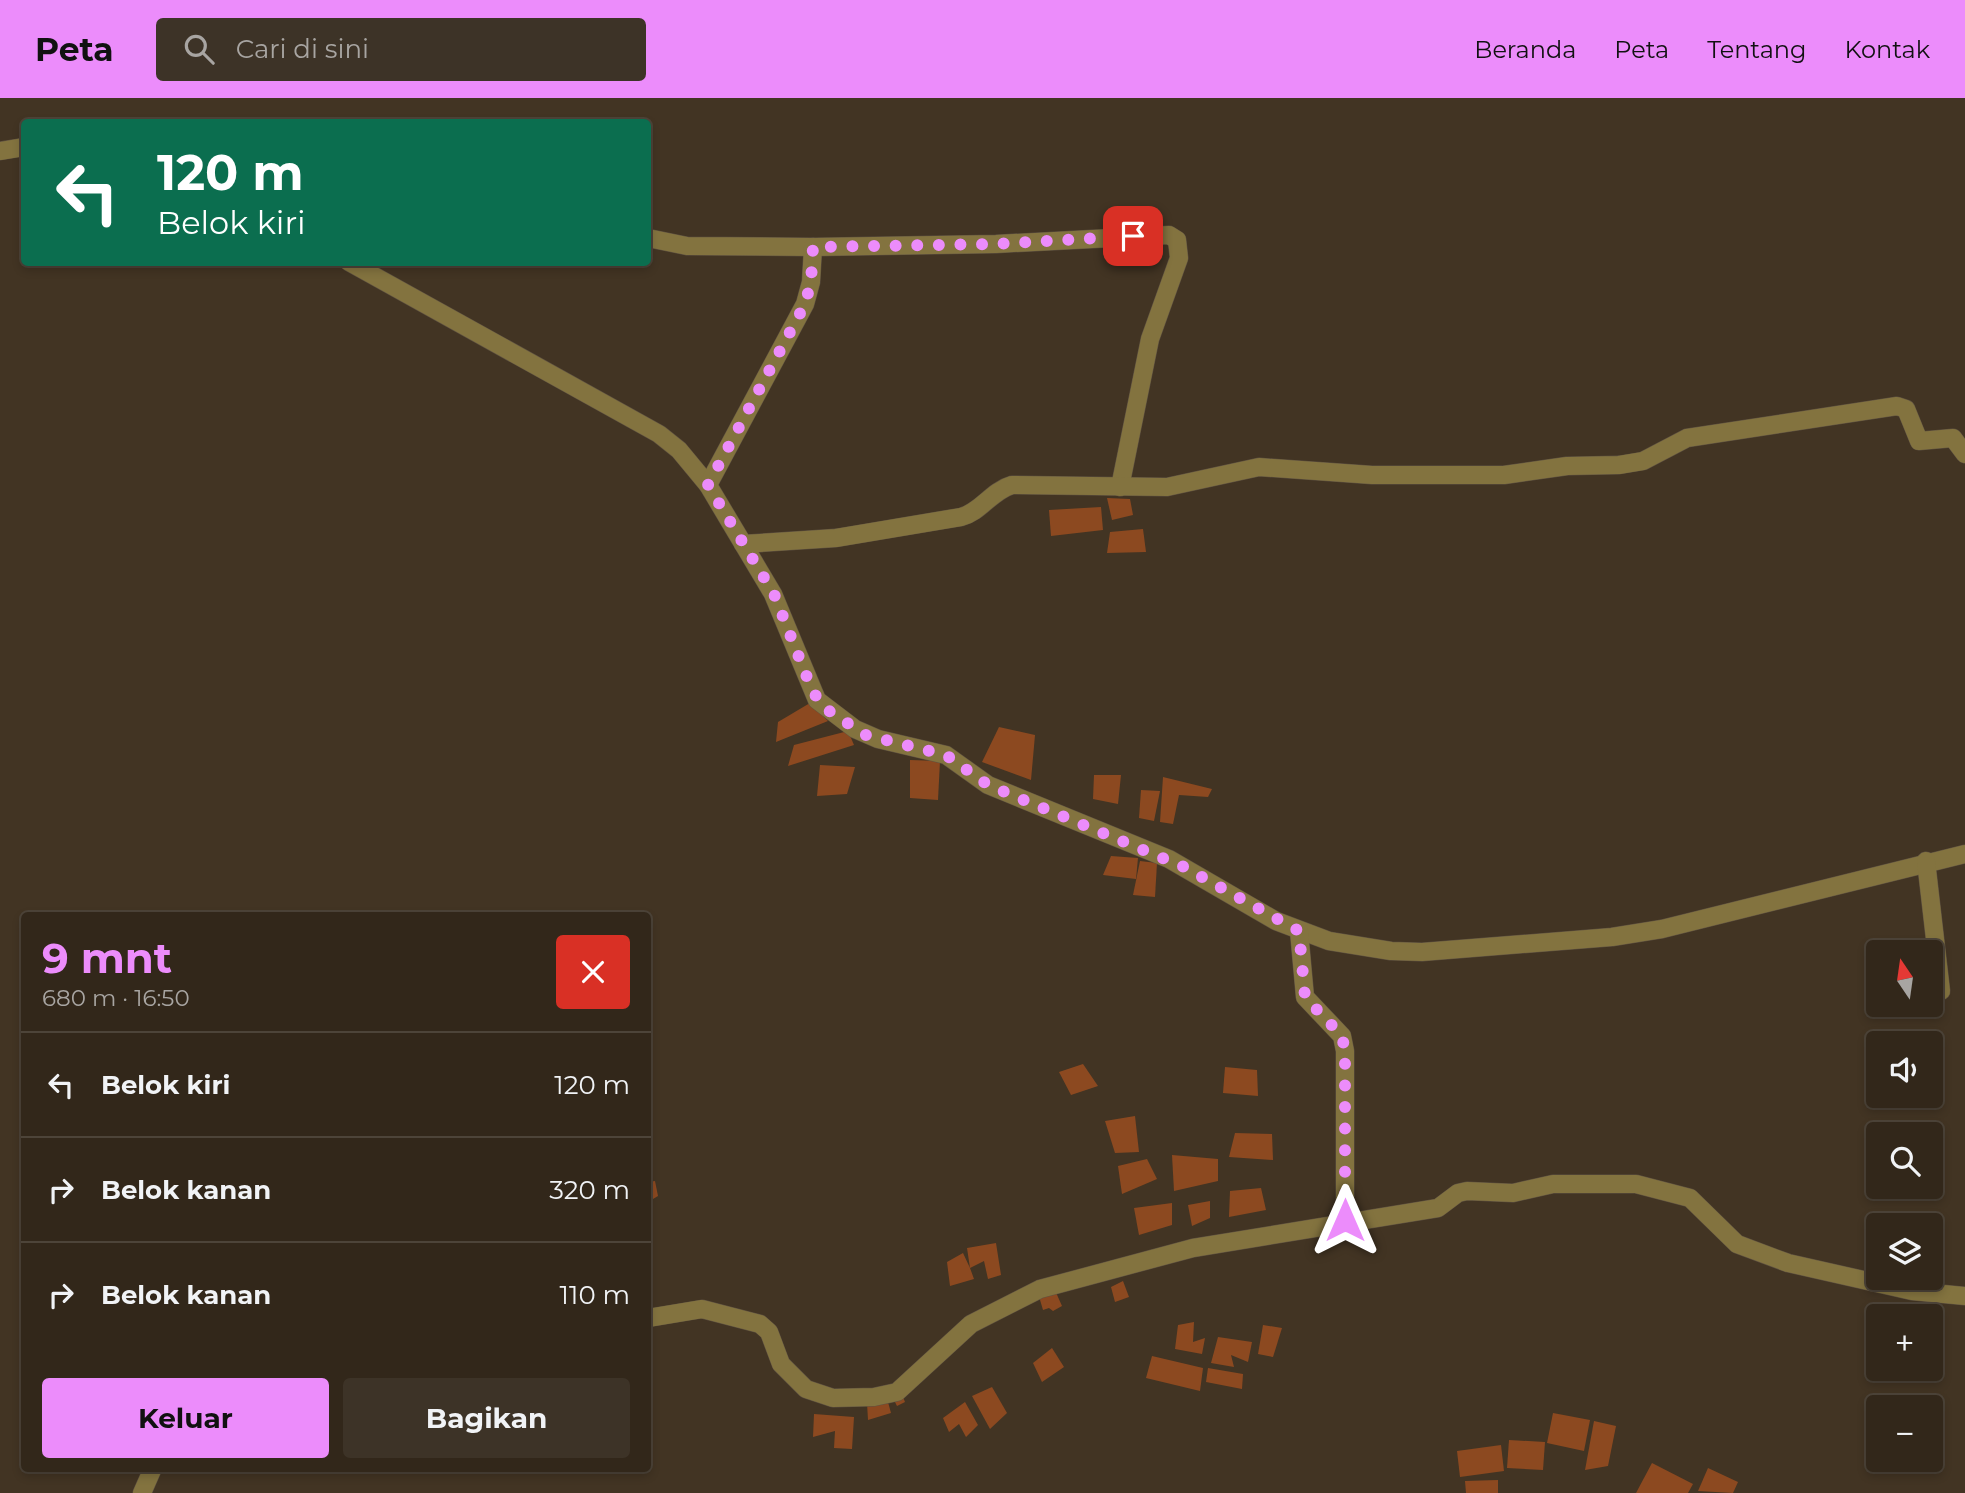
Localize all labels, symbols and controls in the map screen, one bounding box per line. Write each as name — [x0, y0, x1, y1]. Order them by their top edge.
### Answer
search box — [156, 18, 646, 81]
text: Peta — [35, 29, 114, 69]
icon: search — [180, 30, 218, 68]
text: Cari di sini — [236, 33, 369, 65]
text: Beranda — [1474, 35, 1576, 64]
text: Peta — [1614, 35, 1669, 64]
text: Tentang — [1707, 35, 1806, 64]
text: Kontak — [1844, 35, 1930, 64]
text: 120 m — [157, 143, 304, 202]
icon: left — [42, 147, 133, 238]
text: Belok kiri — [157, 203, 306, 242]
pin — [1103, 206, 1163, 266]
icon: arrive — [1114, 217, 1152, 255]
text: 9 mnt — [42, 932, 172, 984]
button: close — [556, 935, 630, 1009]
north arrow — [1866, 940, 1942, 1017]
map controls — [1866, 940, 1943, 1472]
text: 680 m · 16:50 — [42, 984, 190, 1012]
button: sound — [1866, 1031, 1943, 1108]
icon: left — [42, 1066, 80, 1104]
text: Belok kiri — [101, 1069, 230, 1101]
text: 120 m — [554, 1069, 630, 1101]
button: search — [1866, 1122, 1943, 1199]
icon: right — [42, 1171, 80, 1209]
text: Belok kanan — [101, 1174, 271, 1206]
text: 320 m — [549, 1174, 630, 1206]
position arrow — [1308, 1183, 1382, 1257]
button: layers — [1866, 1213, 1943, 1290]
icon: right — [42, 1276, 80, 1314]
text: Belok kanan — [101, 1279, 271, 1311]
text: 110 m — [560, 1279, 630, 1311]
button: + — [1866, 1304, 1943, 1381]
button: Keluar — [42, 1378, 329, 1458]
button: Bagikan — [343, 1378, 630, 1458]
button: − — [1866, 1395, 1943, 1472]

